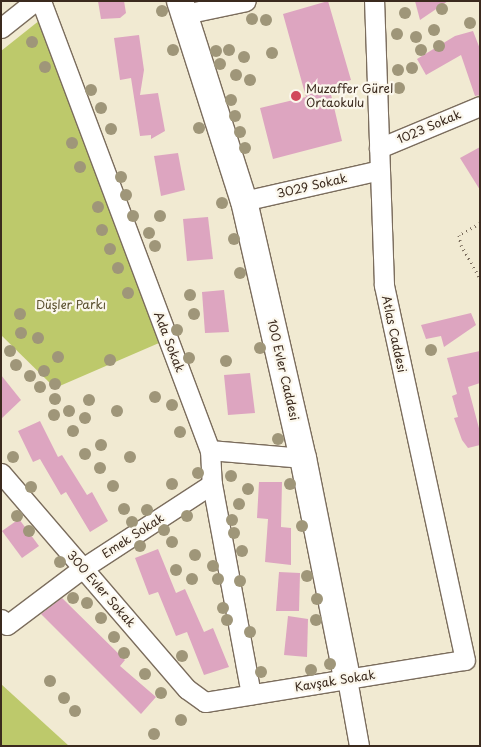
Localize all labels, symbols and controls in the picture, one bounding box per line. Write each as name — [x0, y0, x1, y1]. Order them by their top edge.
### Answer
place label: Muzaffer Gürel Ortaokulu — [306, 82, 393, 110]
marker: Muzaffer Gürel Ortaokulu — [290, 90, 302, 102]
street label: 1023 Sokak — [394, 107, 464, 147]
street label: 3029 Sokak — [275, 171, 349, 201]
street label: Atlas Caddesi — [379, 294, 409, 374]
park label: Düşler Parkı — [35, 298, 107, 312]
street label: Ada Sokak — [151, 310, 187, 374]
street label: 100 Evler Caddesi — [264, 318, 302, 422]
street label: Emek Sokak — [99, 510, 167, 562]
street label: 300 Evler Sokak — [63, 547, 139, 631]
street label: Kavşak Sokak — [293, 667, 377, 695]

